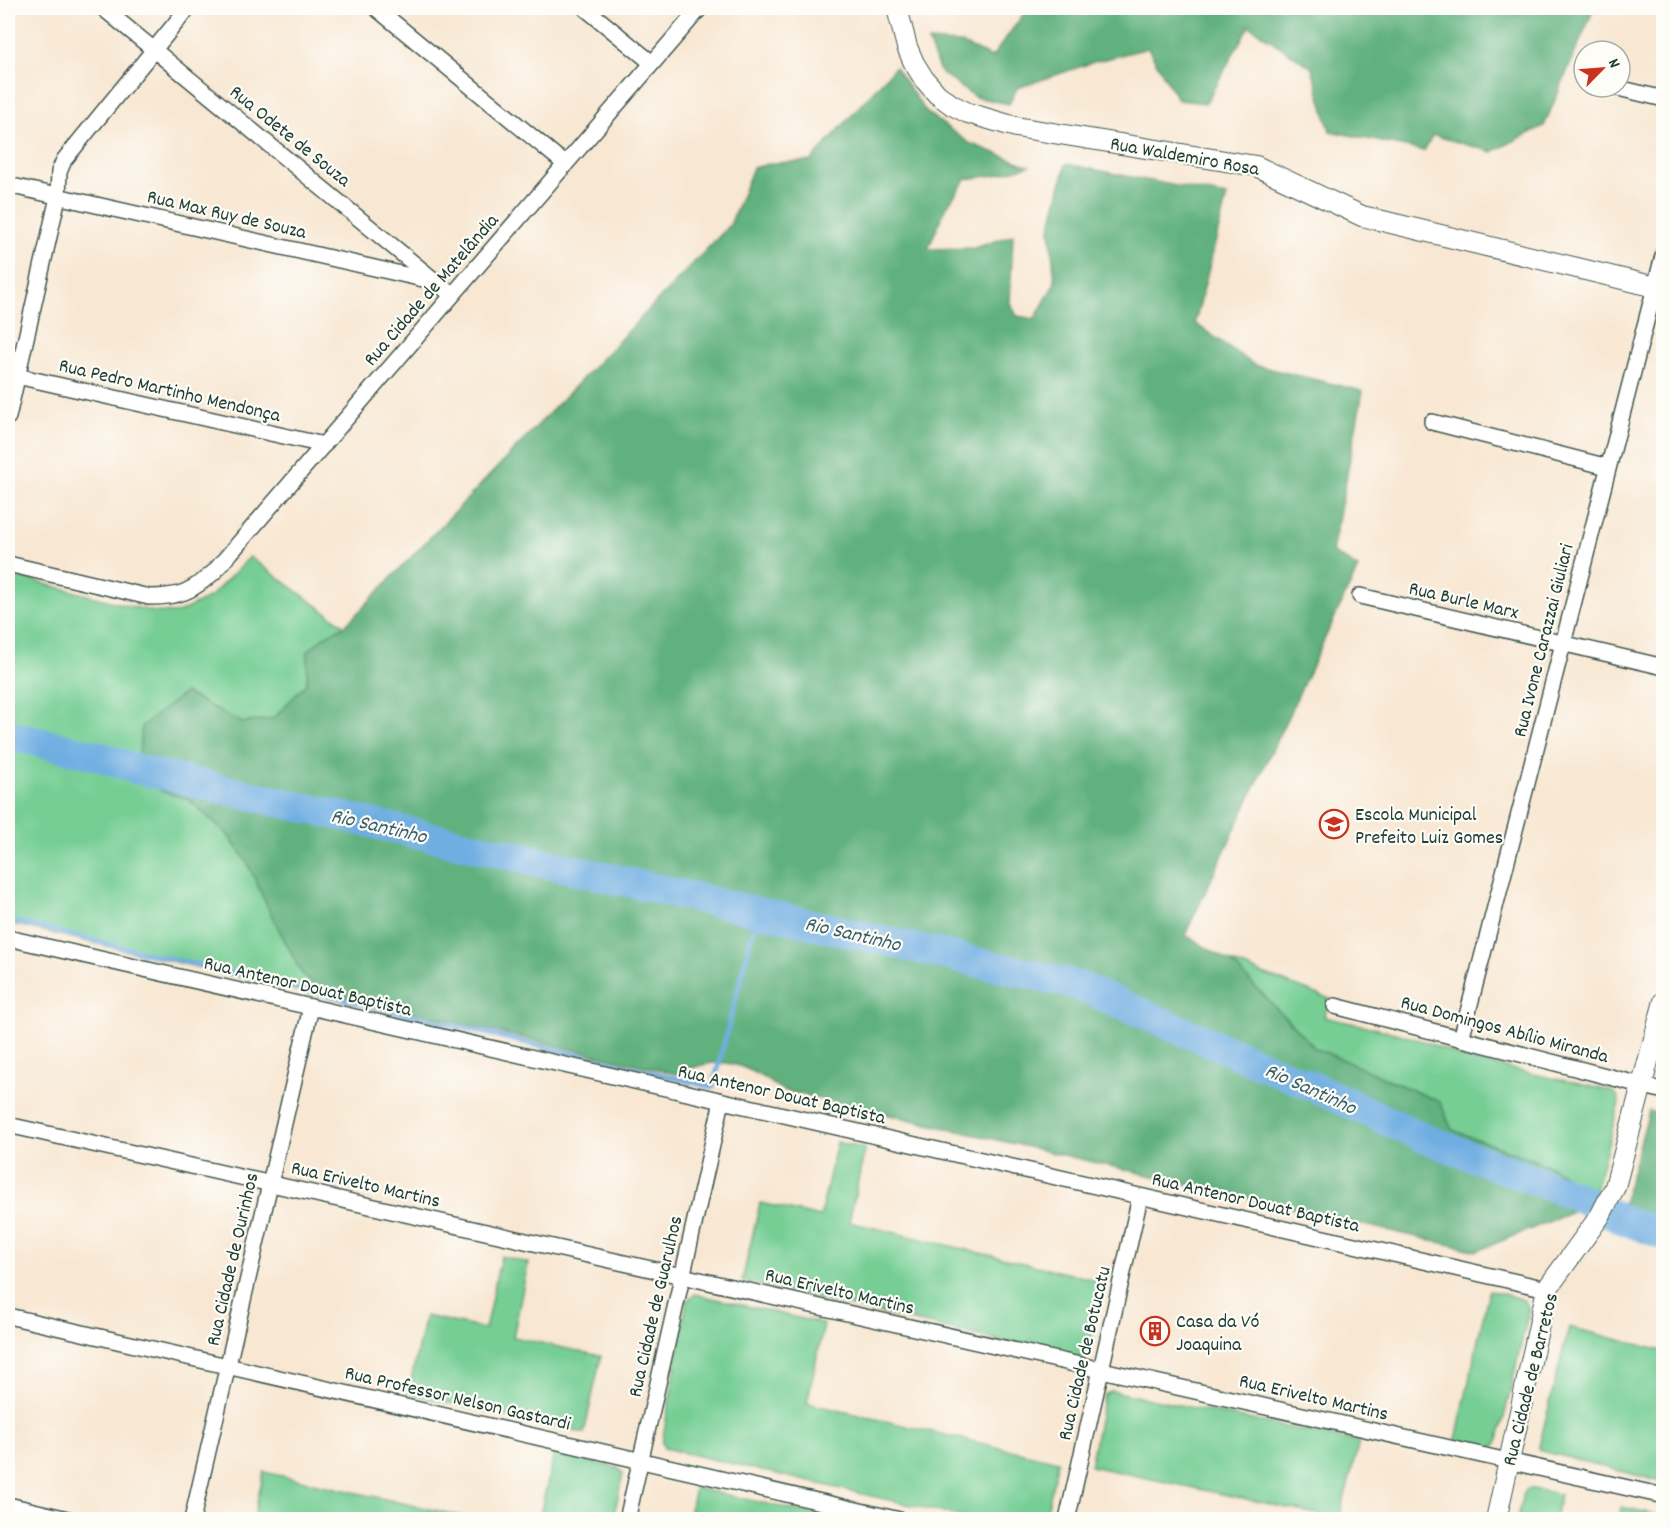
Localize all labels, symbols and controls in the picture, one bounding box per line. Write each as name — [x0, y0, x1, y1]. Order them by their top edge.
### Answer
north arrow — [1572, 39, 1632, 99]
text: N — [1601, 55, 1625, 72]
street label: Rua Odete de Souza — [222, 80, 356, 195]
street label: Rua Waldemiro Rosa — [1108, 131, 1262, 185]
street label: Rua Max Ruy de Souza — [144, 184, 309, 248]
street label: Rua Cidade de Matelândia — [358, 208, 507, 373]
street label: Rua Pedro Martinho Mendonça — [56, 353, 283, 431]
street label: Rua Ivone Carazzai Giuliari — [1507, 541, 1583, 740]
street label: Rua Burle Marx — [1406, 576, 1522, 628]
water label: Rio Santinho — [328, 802, 431, 854]
place label: Escola Municipal Prefeito Luiz Gomes — [1355, 802, 1503, 853]
school or university icon: Escola Municipal Prefeito Luiz Gomes — [1318, 808, 1350, 840]
water label: Rio Santinho — [802, 910, 905, 962]
street label: Rua Antenor Douat Baptista — [201, 950, 414, 1026]
street label: Rua Domingos Abílio Miranda — [1397, 990, 1612, 1072]
water label: Rio Santinho — [1259, 1057, 1362, 1125]
street label: Rua Antenor Douat Baptista — [675, 1058, 888, 1134]
street label: Rua Erivelto Martins — [288, 1155, 443, 1217]
street label: Rua Antenor Douat Baptista — [1149, 1166, 1362, 1242]
street label: Rua Cidade de Ourinhos — [200, 1170, 267, 1349]
street label: Rua Cidade de Guarulhos — [622, 1213, 691, 1400]
street label: Rua Erivelto Martins — [762, 1262, 917, 1324]
street label: Rua Cidade de Botucatu — [1052, 1264, 1120, 1444]
street label: Rua Cidade de Barretos — [1497, 1290, 1567, 1469]
place label: Casa da Vó Joaquina — [1176, 1309, 1260, 1360]
building icon: Casa da Vó Joaquina — [1139, 1315, 1171, 1347]
street label: Rua Professor Nelson Gastardi — [342, 1360, 573, 1440]
street label: Rua Erivelto Martins — [1236, 1368, 1391, 1430]

